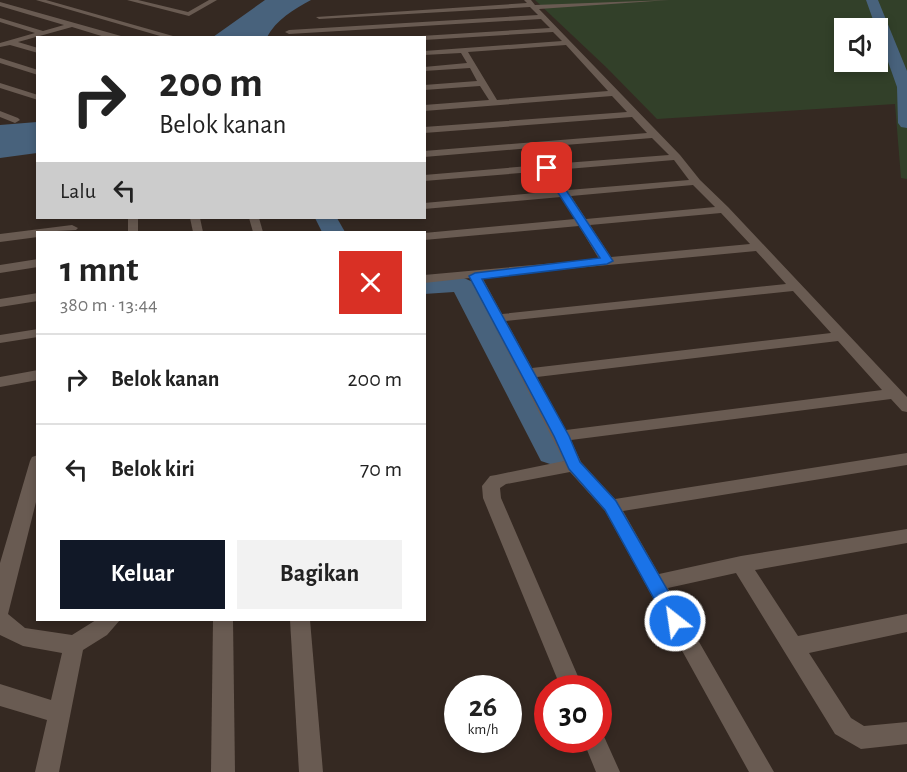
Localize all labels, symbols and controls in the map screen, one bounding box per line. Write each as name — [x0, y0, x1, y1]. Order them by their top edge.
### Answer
map controls — [834, 18, 888, 72]
button: sound — [834, 18, 888, 72]
icon: right — [60, 60, 138, 138]
text: 200 m — [159, 62, 263, 104]
text: Belok kanan — [159, 111, 286, 138]
pin — [521, 142, 572, 193]
icon: arrive — [530, 151, 563, 184]
icon: left — [108, 174, 141, 207]
text: Lalu — [60, 180, 96, 202]
button: close — [339, 251, 402, 314]
text: 1 mnt — [60, 252, 138, 288]
text: 380 m · 13:44 — [60, 295, 158, 315]
icon: right — [60, 363, 93, 396]
text: Belok kanan — [111, 368, 219, 390]
text: 200 m — [348, 368, 402, 390]
icon: left — [60, 453, 93, 486]
text: Belok kiri — [111, 458, 195, 480]
text: 70 m — [360, 458, 402, 480]
button: Keluar — [60, 540, 225, 609]
button: Bagikan — [237, 540, 402, 609]
position arrow — [643, 589, 707, 653]
speed limit sign: 30 — [534, 675, 612, 753]
text: 26 — [469, 692, 497, 722]
text: km/h — [468, 722, 498, 737]

